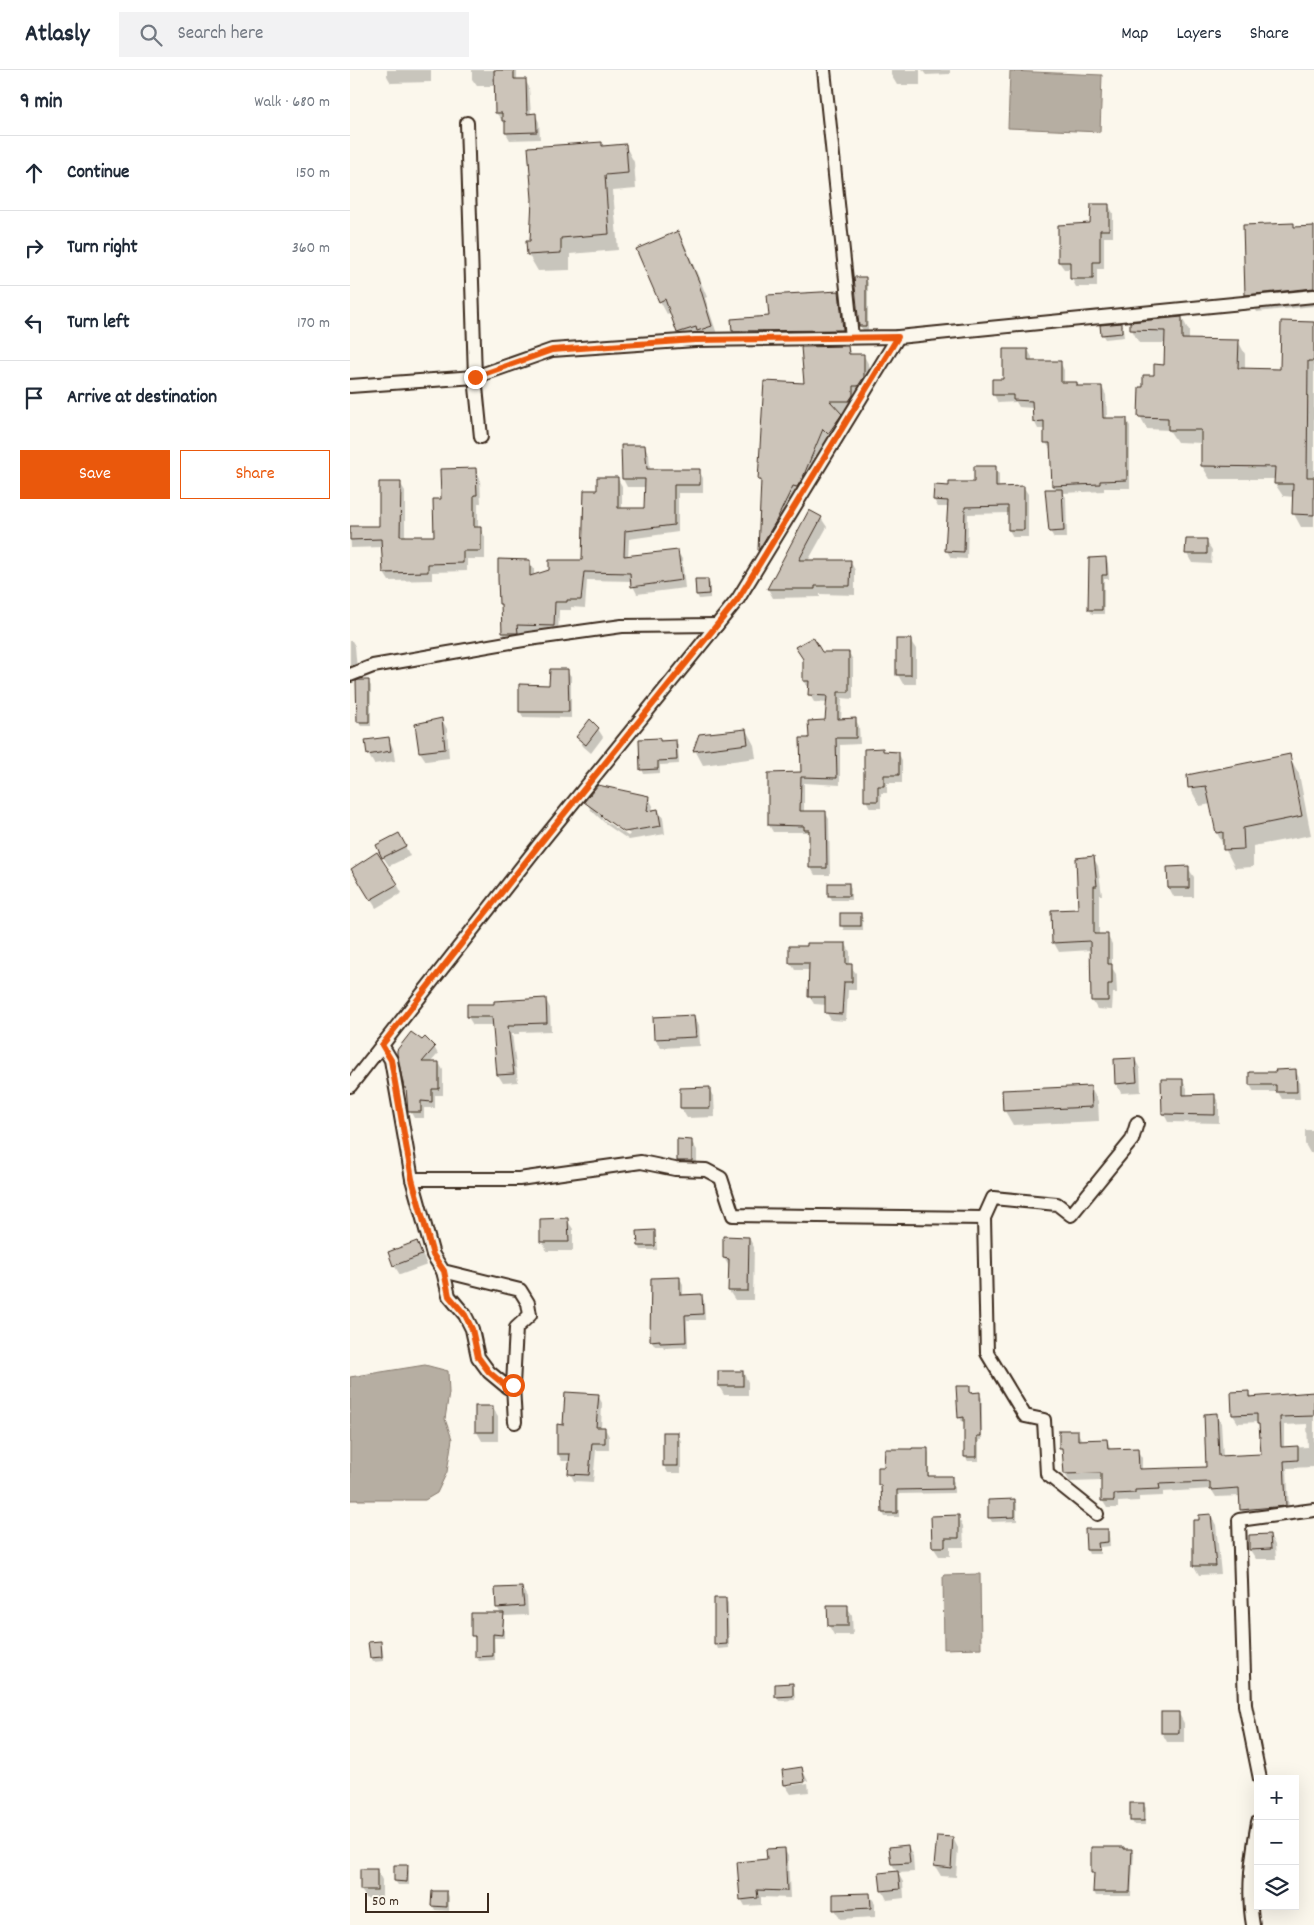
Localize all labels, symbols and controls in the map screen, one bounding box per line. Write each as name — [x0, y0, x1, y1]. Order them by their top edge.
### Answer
search box — [119, 12, 469, 57]
text: Atlasly — [25, 18, 89, 52]
icon: search — [137, 21, 165, 49]
text: Search here — [177, 21, 263, 48]
text: Map — [1121, 22, 1148, 47]
text: Layers — [1176, 22, 1222, 47]
text: Share — [1250, 22, 1289, 47]
text: 9 min — [20, 88, 62, 118]
text: Walk · 680 m — [254, 91, 330, 114]
icon: ahead — [20, 159, 48, 187]
text: Continue — [67, 160, 129, 187]
text: 150 m — [296, 162, 330, 185]
icon: right — [20, 234, 48, 262]
text: Turn right — [67, 235, 138, 262]
text: 360 m — [292, 237, 330, 260]
icon: left — [20, 309, 48, 337]
text: Turn left — [67, 310, 130, 337]
text: 170 m — [297, 312, 330, 335]
route end — [464, 366, 487, 389]
icon: arrive — [20, 384, 48, 412]
text: Arrive at destination — [67, 385, 217, 412]
button: Save — [20, 450, 170, 499]
button: Share — [180, 450, 330, 499]
route start — [502, 1374, 525, 1397]
map controls — [1254, 1775, 1299, 1910]
button: + — [1254, 1775, 1299, 1820]
button: − — [1254, 1820, 1299, 1865]
button: layers — [1254, 1865, 1299, 1910]
scale bar — [365, 1890, 489, 1913]
text: 50 m — [372, 1892, 399, 1912]

